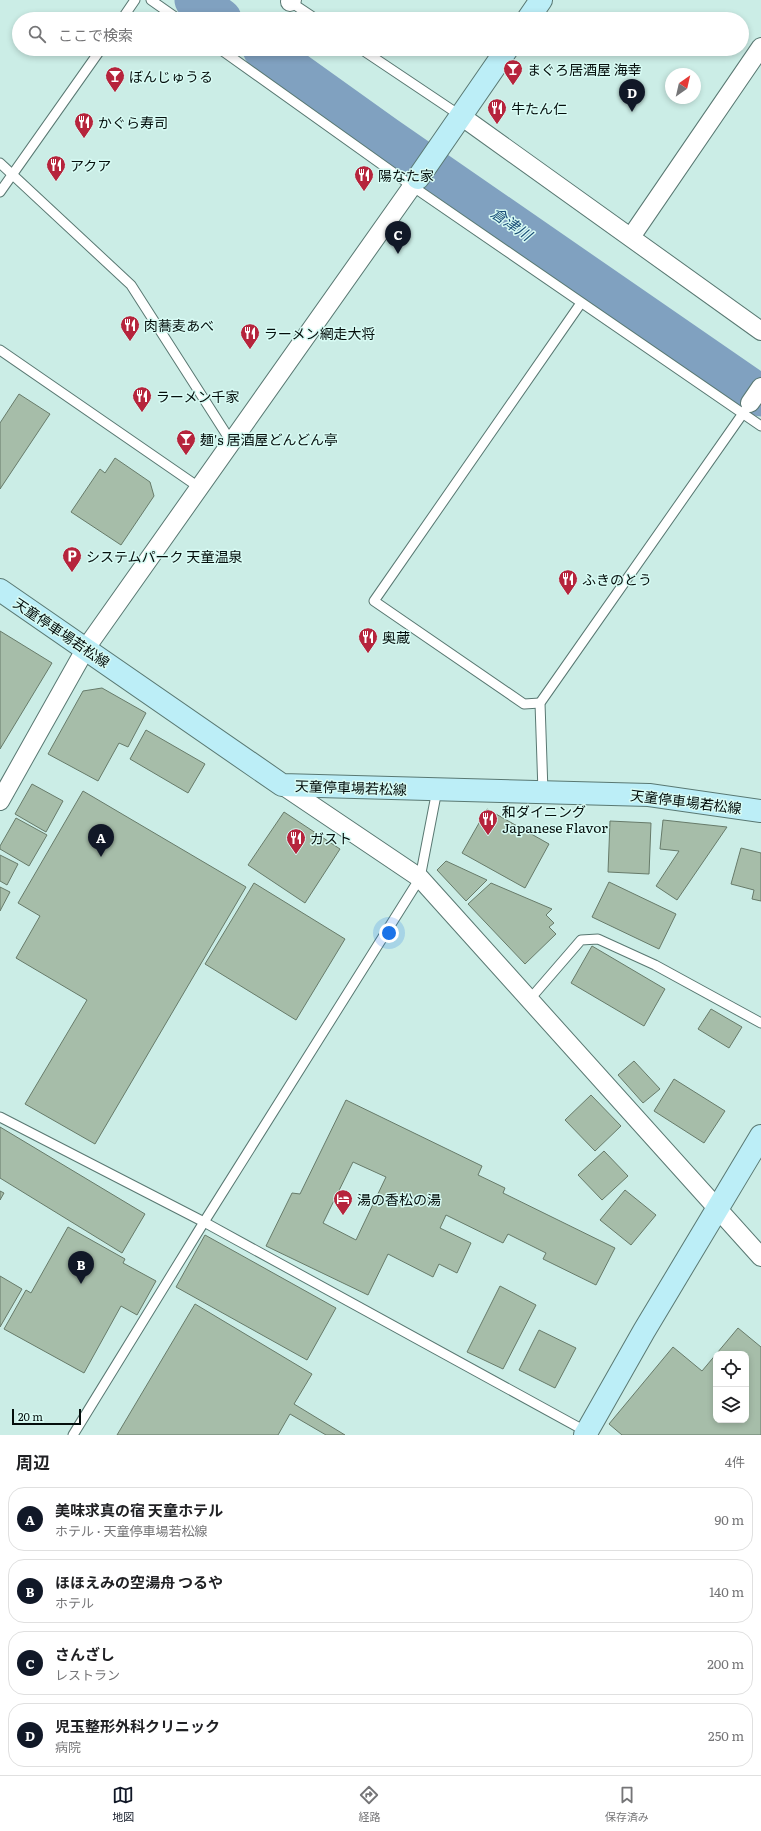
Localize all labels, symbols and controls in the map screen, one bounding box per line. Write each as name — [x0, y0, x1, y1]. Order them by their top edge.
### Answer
search box — [12, 12, 749, 56]
icon: search — [26, 23, 48, 45]
text: ここで検索 — [58, 23, 133, 46]
bar icon: まぐろ居酒屋 海幸 — [502, 58, 524, 86]
place label: まぐろ居酒屋 海幸 — [527, 59, 642, 79]
bar icon: ぼんじゅうる — [104, 65, 126, 93]
place label: ぼんじゅうる — [129, 66, 213, 86]
north arrow — [665, 68, 701, 104]
pin: D — [619, 79, 645, 112]
restaurant icon: 牛たん仁 — [486, 97, 508, 125]
place label: 牛たん仁 — [511, 98, 567, 118]
restaurant icon: かぐら寿司 — [73, 111, 95, 139]
place label: かぐら寿司 — [98, 112, 168, 132]
restaurant icon: アクア — [45, 154, 67, 182]
place label: アクア — [70, 155, 111, 175]
restaurant icon: 陽なた家 — [353, 164, 375, 192]
place label: 陽なた家 — [378, 165, 434, 185]
water label: 倉津川 — [487, 201, 539, 246]
pin: C — [385, 221, 411, 254]
restaurant icon: 肉蕎麦あべ — [119, 314, 141, 342]
place label: 肉蕎麦あべ — [144, 315, 214, 335]
restaurant icon: ラーメン網走大将 — [239, 322, 261, 350]
place label: ラーメン網走大将 — [264, 323, 375, 343]
restaurant icon: ラーメン千家 — [131, 385, 153, 413]
place label: ラーメン千家 — [156, 386, 239, 406]
bar icon: 麺's 居酒屋どんどん亭 — [175, 428, 197, 456]
place label: 麺's 居酒屋どんどん亭 — [200, 429, 338, 449]
parking icon: システムパーク 天童温泉 — [61, 545, 83, 573]
place label: システムパーク 天童温泉 — [86, 546, 242, 566]
restaurant icon: ふきのとう — [557, 568, 579, 596]
place label: ふきのとう — [582, 569, 652, 589]
street label: 天童停車場若松線 — [10, 592, 114, 672]
restaurant icon: 奥蔵 — [357, 626, 379, 654]
place label: 奥蔵 — [382, 627, 410, 647]
street label: 天童停車場若松線 — [295, 775, 407, 799]
street label: 天童停車場若松線 — [629, 784, 743, 818]
place label: 和ダイニング Japanese Flavor — [502, 801, 608, 837]
restaurant icon: 和ダイニング Japanese Flavor — [477, 808, 499, 836]
pin: A — [88, 824, 114, 857]
restaurant icon: ガスト — [285, 827, 307, 855]
place label: ガスト — [310, 828, 352, 848]
your location — [379, 923, 399, 943]
hotel icon: 湯の香松の湯 — [332, 1188, 354, 1216]
place label: 湯の香松の湯 — [357, 1189, 441, 1209]
pin: B — [68, 1251, 94, 1284]
map controls — [713, 1351, 749, 1423]
button: locate — [713, 1351, 749, 1387]
button: layers — [713, 1387, 749, 1423]
scale bar — [12, 1407, 81, 1426]
text: 20 m — [18, 1408, 43, 1424]
text: 周辺 — [16, 1449, 50, 1474]
text: 4件 — [725, 1452, 745, 1471]
text: 美味求真の宿 天童ホテル — [55, 1498, 223, 1521]
text: A — [25, 1510, 35, 1529]
text: 90 m — [714, 1510, 744, 1529]
text: ホテル · 天童停車場若松線 — [55, 1521, 208, 1540]
text: ほほえみの空湯舟 つるや — [55, 1570, 223, 1593]
text: B — [26, 1582, 34, 1601]
text: 140 m — [709, 1582, 744, 1601]
text: ホテル — [55, 1593, 94, 1612]
text: さんざし — [55, 1642, 115, 1665]
text: C — [25, 1654, 35, 1673]
text: 200 m — [707, 1654, 744, 1673]
text: レストラン — [55, 1665, 120, 1684]
text: 児玉整形外科クリニック — [55, 1714, 220, 1737]
text: D — [25, 1726, 35, 1745]
text: 250 m — [708, 1726, 744, 1745]
text: 病院 — [55, 1737, 81, 1756]
tab: 地図 — [112, 1784, 134, 1824]
tab: 経路 — [358, 1784, 380, 1824]
tab: 保存済み — [605, 1784, 649, 1824]

